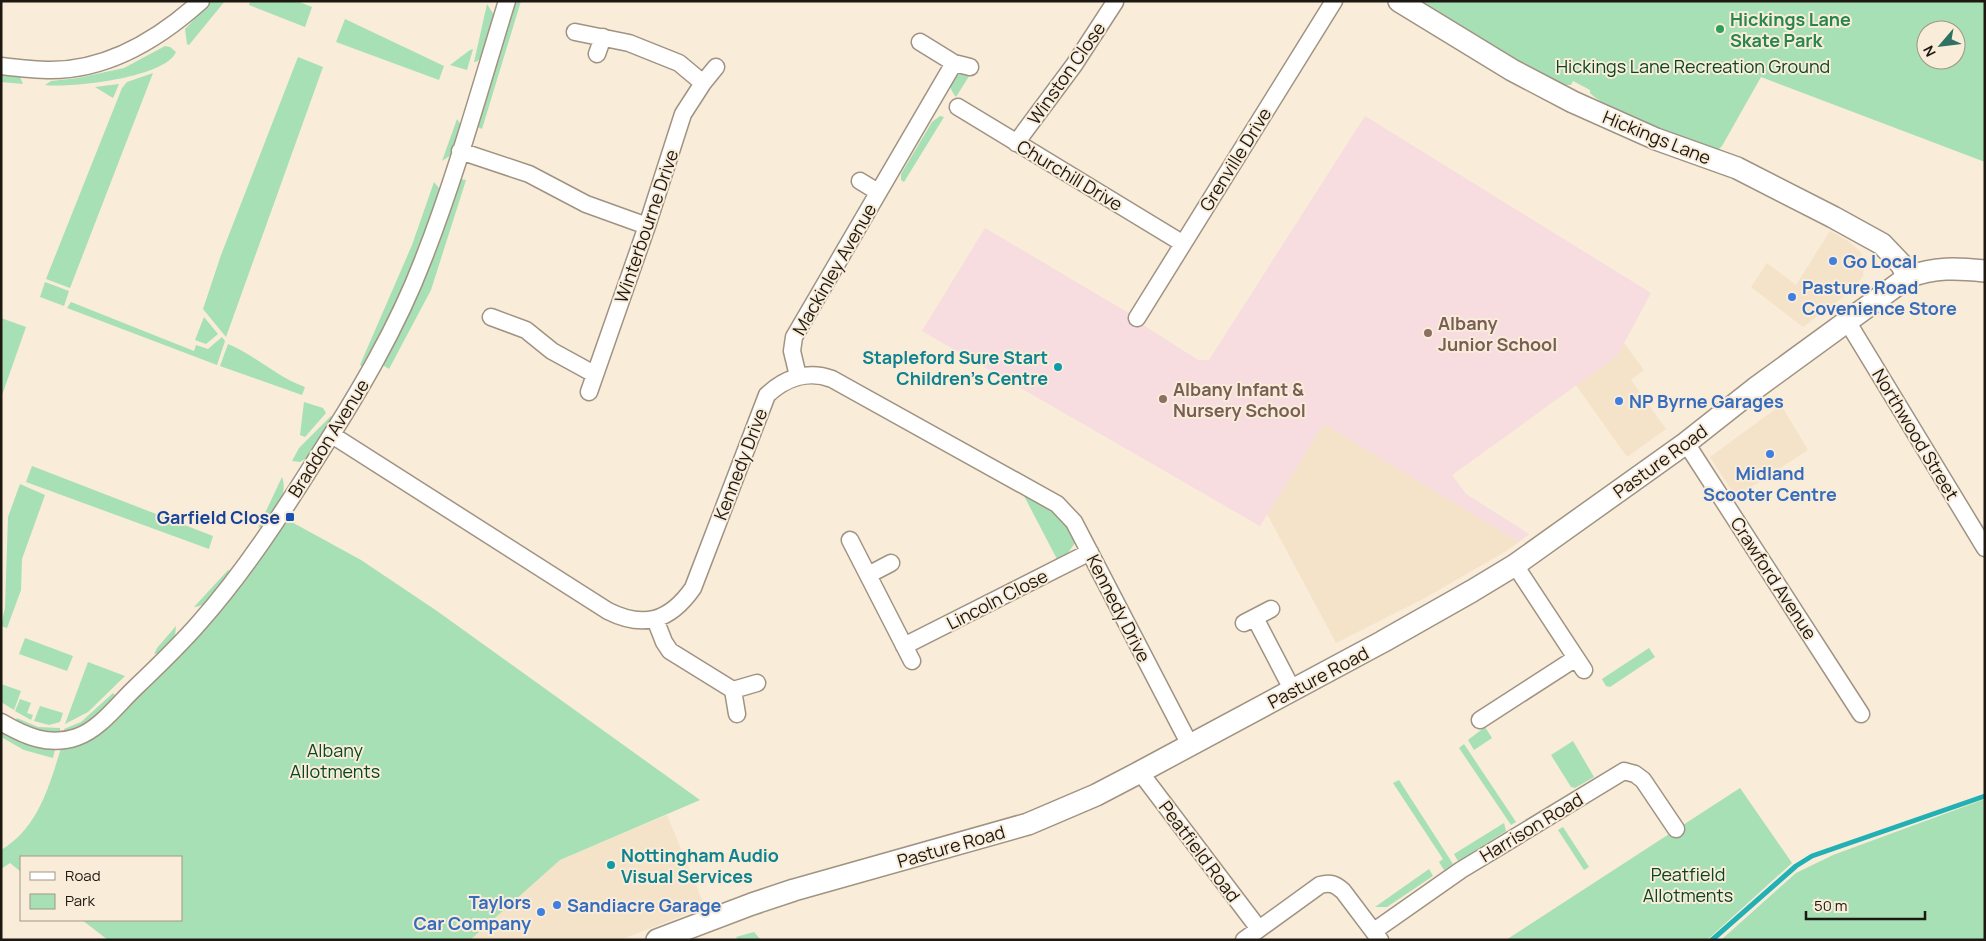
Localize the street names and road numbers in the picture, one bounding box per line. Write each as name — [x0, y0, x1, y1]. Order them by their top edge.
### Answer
street label: Winston Close — [1022, 17, 1110, 129]
street label: Grenville Drive — [1194, 103, 1276, 215]
street label: Hickings Lane — [1599, 104, 1715, 170]
street label: Churchill Drive — [1013, 134, 1127, 216]
street label: Winterbourne Drive — [609, 146, 683, 306]
street label: Mackinley Avenue — [787, 199, 881, 339]
street label: Northwood Street — [1867, 364, 1965, 504]
street label: Braddon Avenue — [282, 374, 374, 502]
street label: Kennedy Drive — [708, 405, 772, 523]
street label: Pasture Road — [1608, 419, 1712, 503]
street label: Crawford Avenue — [1725, 512, 1823, 644]
street label: Kennedy Drive — [1082, 550, 1156, 666]
street label: Lincoln Close — [942, 563, 1052, 635]
street label: Pasture Road — [1263, 640, 1373, 714]
street label: Harrison Road — [1475, 787, 1587, 867]
street label: Peatfield Road — [1154, 796, 1246, 906]
street label: Pasture Road — [894, 819, 1008, 873]

